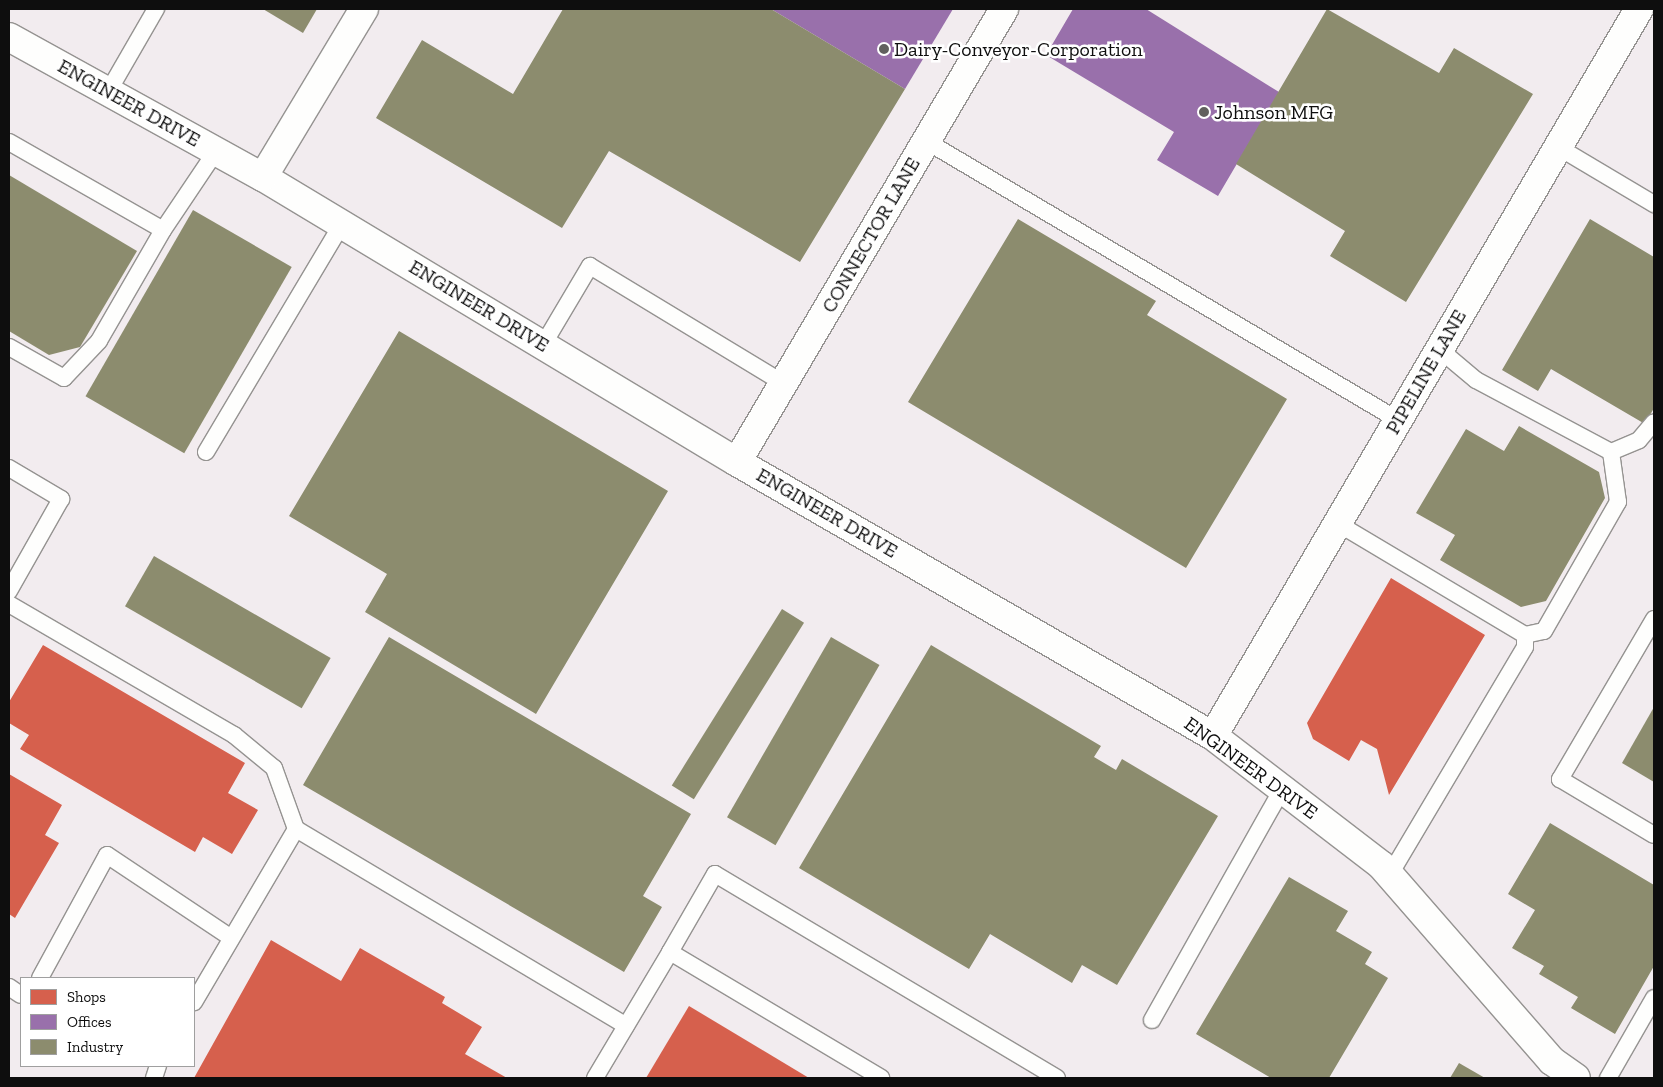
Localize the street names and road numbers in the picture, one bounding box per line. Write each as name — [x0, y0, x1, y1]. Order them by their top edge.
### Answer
street label: ENGINEER DRIVE — [54, 54, 204, 152]
street label: CONNECTOR LANE — [817, 153, 925, 317]
street label: ENGINEER DRIVE — [405, 255, 553, 357]
street label: PIPELINE LANE — [1381, 306, 1471, 438]
street label: ENGINEER DRIVE — [752, 463, 902, 563]
street label: ENGINEER DRIVE — [1180, 712, 1322, 824]

